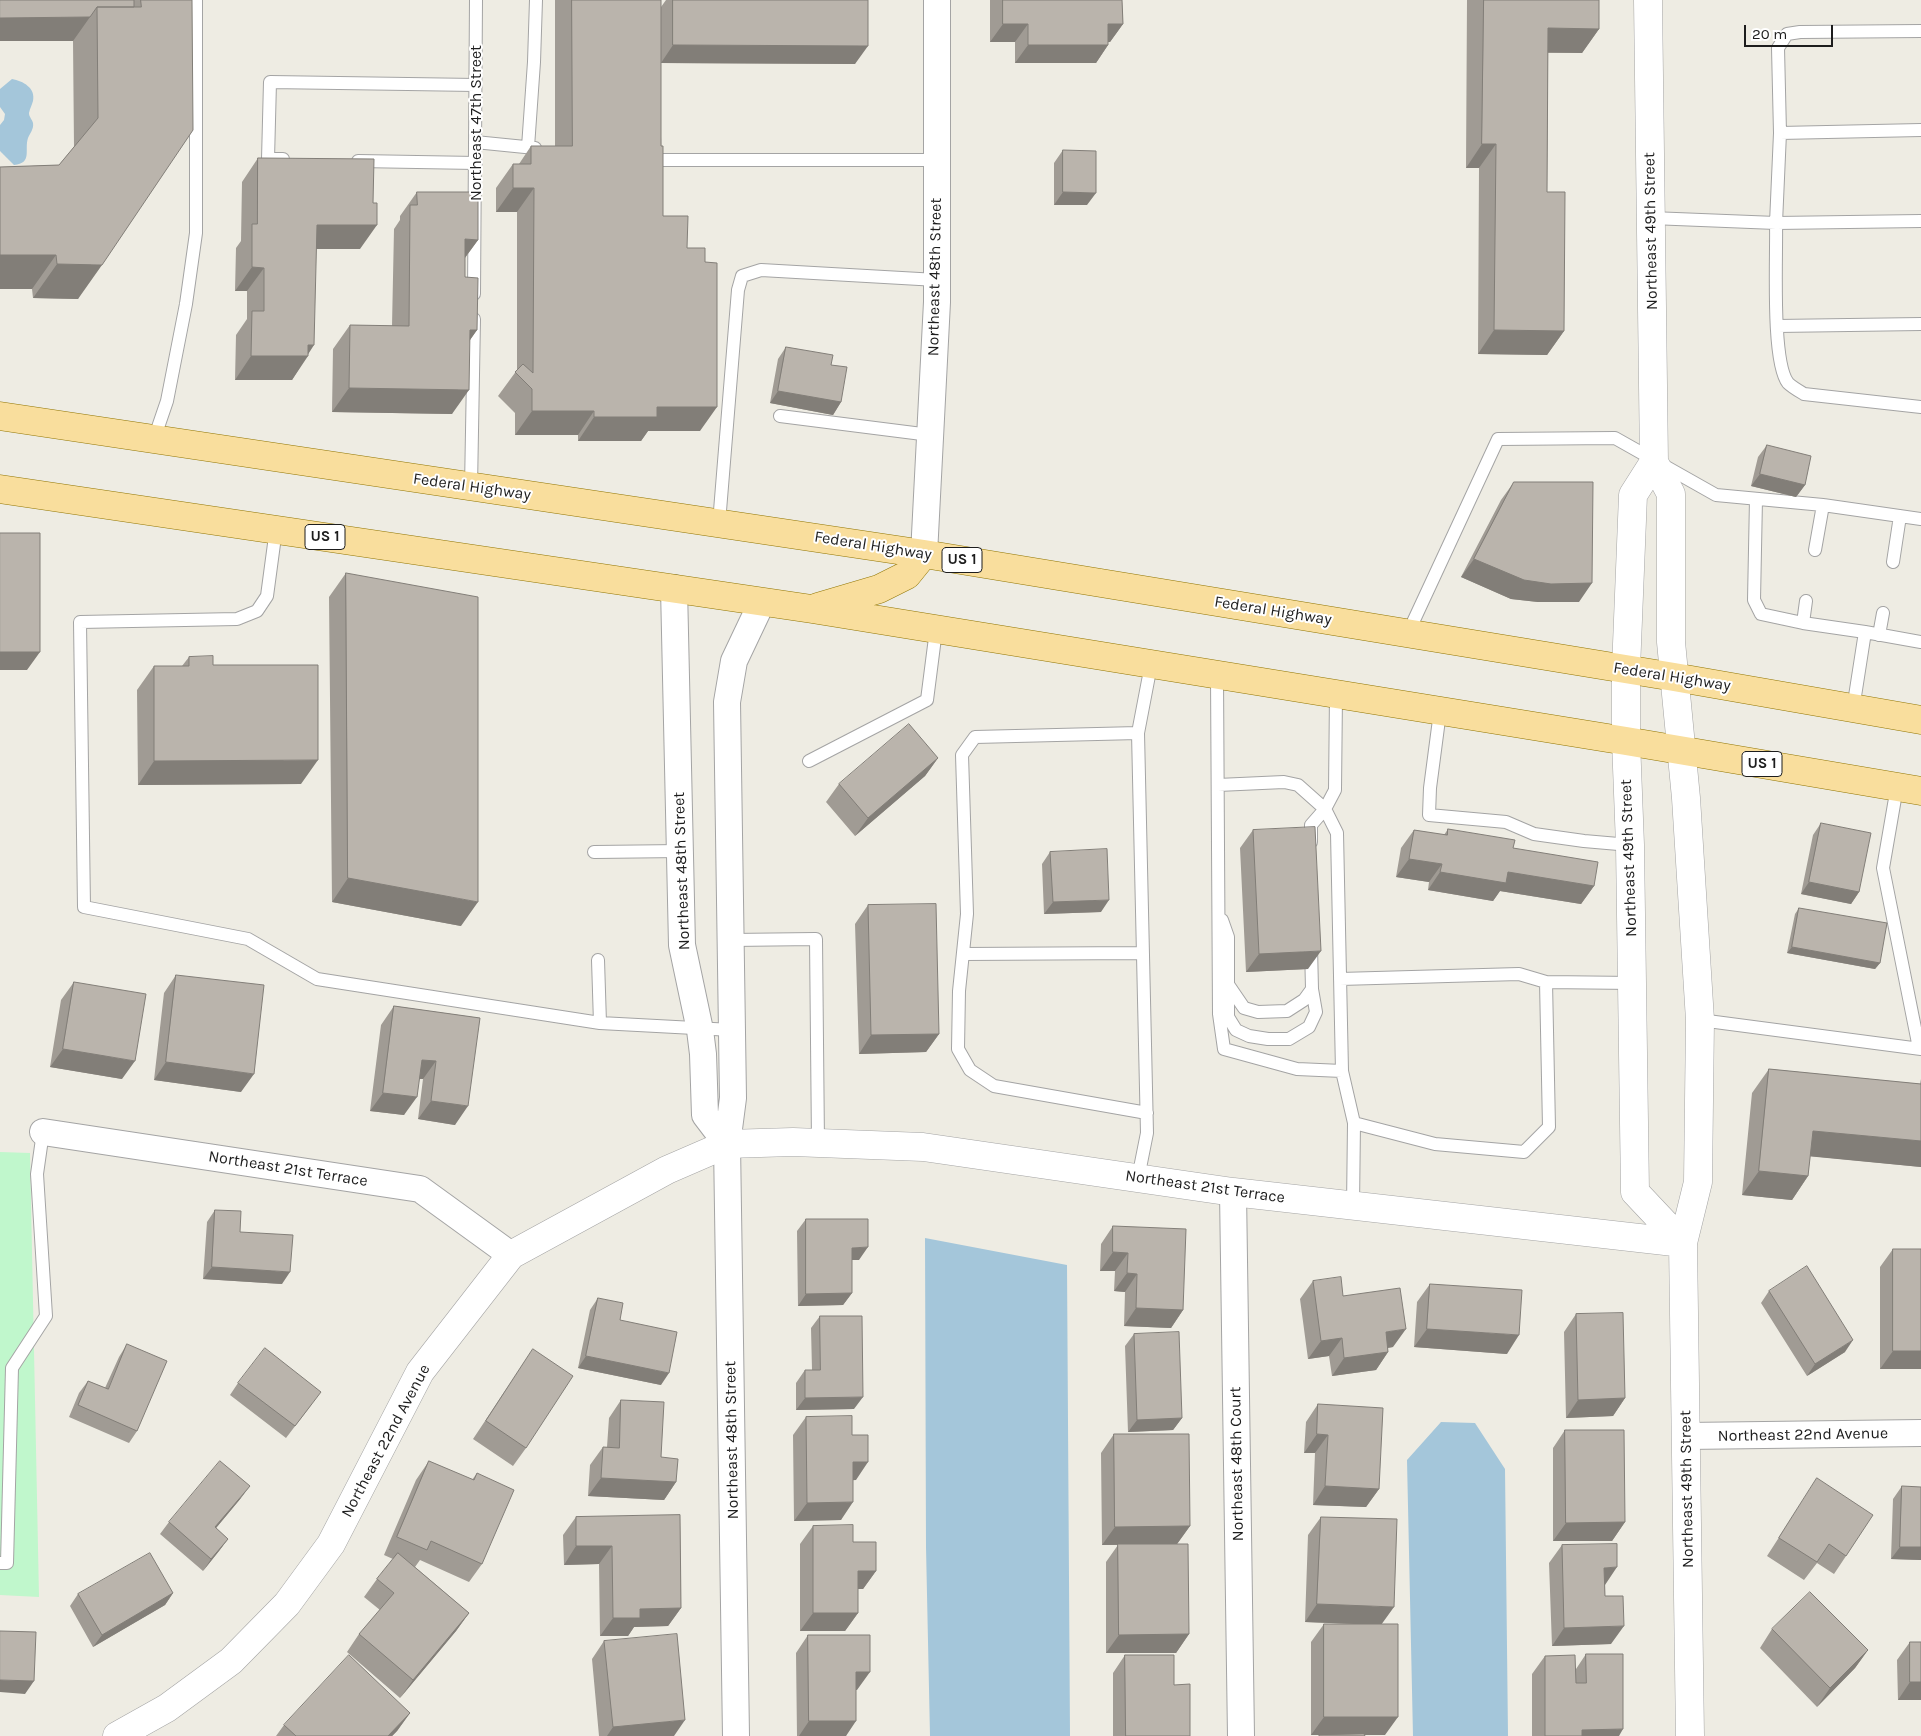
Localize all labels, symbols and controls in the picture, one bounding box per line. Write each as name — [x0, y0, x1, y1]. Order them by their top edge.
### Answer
scale bar — [1746, 15, 1835, 47]
text: 20 m — [1752, 25, 1787, 43]
street label: Northeast 47th Street — [466, 45, 486, 201]
street label: Northeast 49th Street — [1640, 152, 1662, 310]
street label: Northeast 48th Street — [924, 198, 946, 356]
street label: Federal Highway — [412, 469, 532, 505]
road number: US 1 — [305, 524, 345, 550]
street label: Federal Highway — [813, 527, 933, 565]
road number: US 1 — [942, 548, 982, 572]
street label: Federal Highway — [1213, 592, 1333, 630]
street label: Federal Highway — [1612, 658, 1732, 696]
road number: US 1 — [1742, 752, 1782, 776]
street label: Northeast 49th Street — [1617, 779, 1641, 937]
street label: Northeast 48th Street — [670, 791, 694, 951]
street label: Northeast 21st Terrace — [207, 1147, 369, 1191]
street label: Northeast 21st Terrace — [1124, 1166, 1286, 1208]
street label: Northeast 22nd Avenue — [337, 1361, 435, 1521]
street label: Northeast 48th Street — [721, 1361, 743, 1519]
street label: Northeast 48th Court — [1226, 1387, 1248, 1541]
street label: Northeast 49th Street — [1676, 1410, 1698, 1568]
street label: Northeast 22nd Avenue — [1718, 1424, 1888, 1446]

